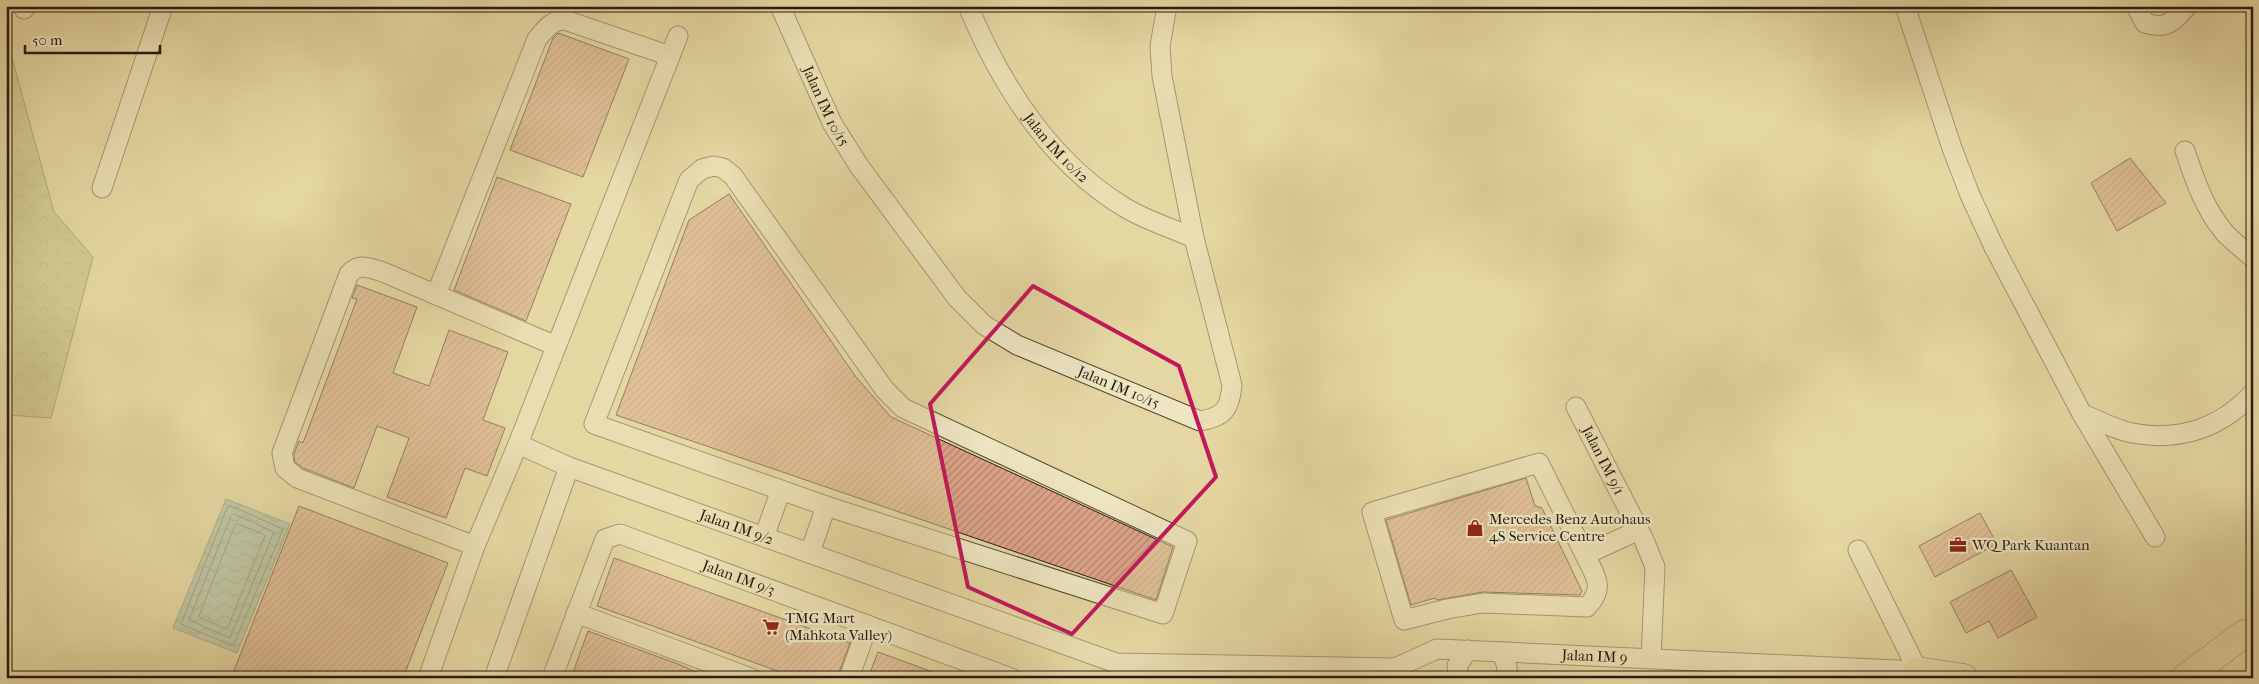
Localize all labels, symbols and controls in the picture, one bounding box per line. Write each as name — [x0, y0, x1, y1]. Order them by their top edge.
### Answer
scale bar — [25, 22, 160, 54]
text: 50 m — [32, 31, 63, 49]
street label: Jalan IM 10/15 — [798, 62, 853, 149]
street label: Jalan IM 10/12 — [1019, 108, 1093, 187]
street label: Jalan IM 10/15 — [1074, 362, 1162, 412]
street label: Jalan IM 9/1 — [1578, 422, 1628, 498]
street label: Jalan IM 9/2 — [696, 505, 776, 549]
place label: Mercedes Benz Autohaus 4S Service Centre — [1489, 510, 1651, 545]
shop icon: Mercedes Benz Autohaus 4S Service Centre — [1465, 518, 1485, 538]
office icon: WQ Park Kuantan — [1948, 535, 1968, 555]
place label: WQ Park Kuantan — [1971, 536, 2090, 554]
street label: Jalan IM 9/3 — [699, 556, 777, 599]
place label: TMG Mart (Mahkota Valley) — [785, 609, 892, 644]
supermarket icon: TMG Mart (Mahkota Valley) — [761, 617, 781, 637]
street label: Jalan IM 9 — [1560, 646, 1628, 667]

